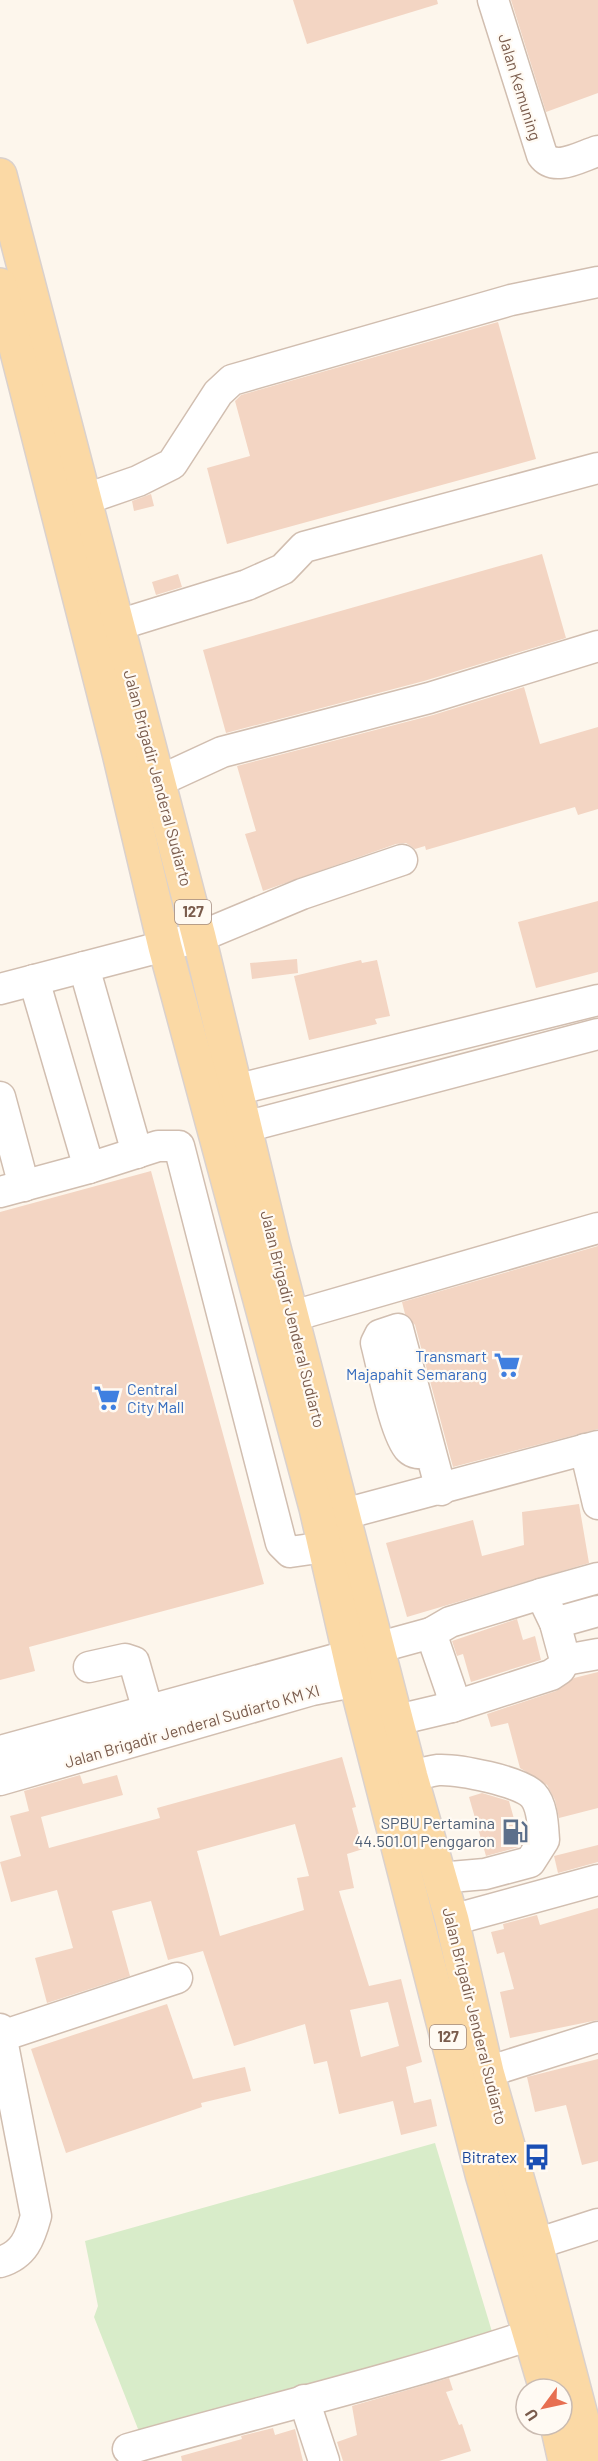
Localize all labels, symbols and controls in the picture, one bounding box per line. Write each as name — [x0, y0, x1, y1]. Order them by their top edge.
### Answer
street label: Jalan Kemuning — [495, 31, 546, 143]
street label: Jalan Brigadir Jenderal Sudiarto — [120, 668, 197, 888]
road number: 127 — [175, 900, 211, 924]
street label: Jalan Brigadir Jenderal Sudiarto — [257, 1208, 330, 1429]
place label: Transmart Majapahit Semarang — [346, 1346, 487, 1383]
supermarket icon: Transmart Majapahit Semarang — [492, 1350, 522, 1380]
place label: Central City Mall — [127, 1379, 184, 1416]
supermarket icon: Central City Mall — [92, 1383, 122, 1413]
street label: Jalan Brigadir Jenderal Sudiarto KM XI — [62, 1680, 322, 1771]
place label: SPBU Pertamina 44.501.01 Penggaron — [354, 1813, 495, 1850]
fuel station icon: SPBU Pertamina 44.501.01 Penggaron — [500, 1817, 530, 1847]
street label: Jalan Brigadir Jenderal Sudiarto — [439, 1905, 512, 2126]
road number: 127 — [430, 2025, 466, 2049]
bus stop icon: Bitratex — [522, 2142, 552, 2172]
place label: Bitratex — [462, 2147, 517, 2166]
north arrow — [514, 2377, 574, 2437]
text: U — [520, 2406, 542, 2425]

